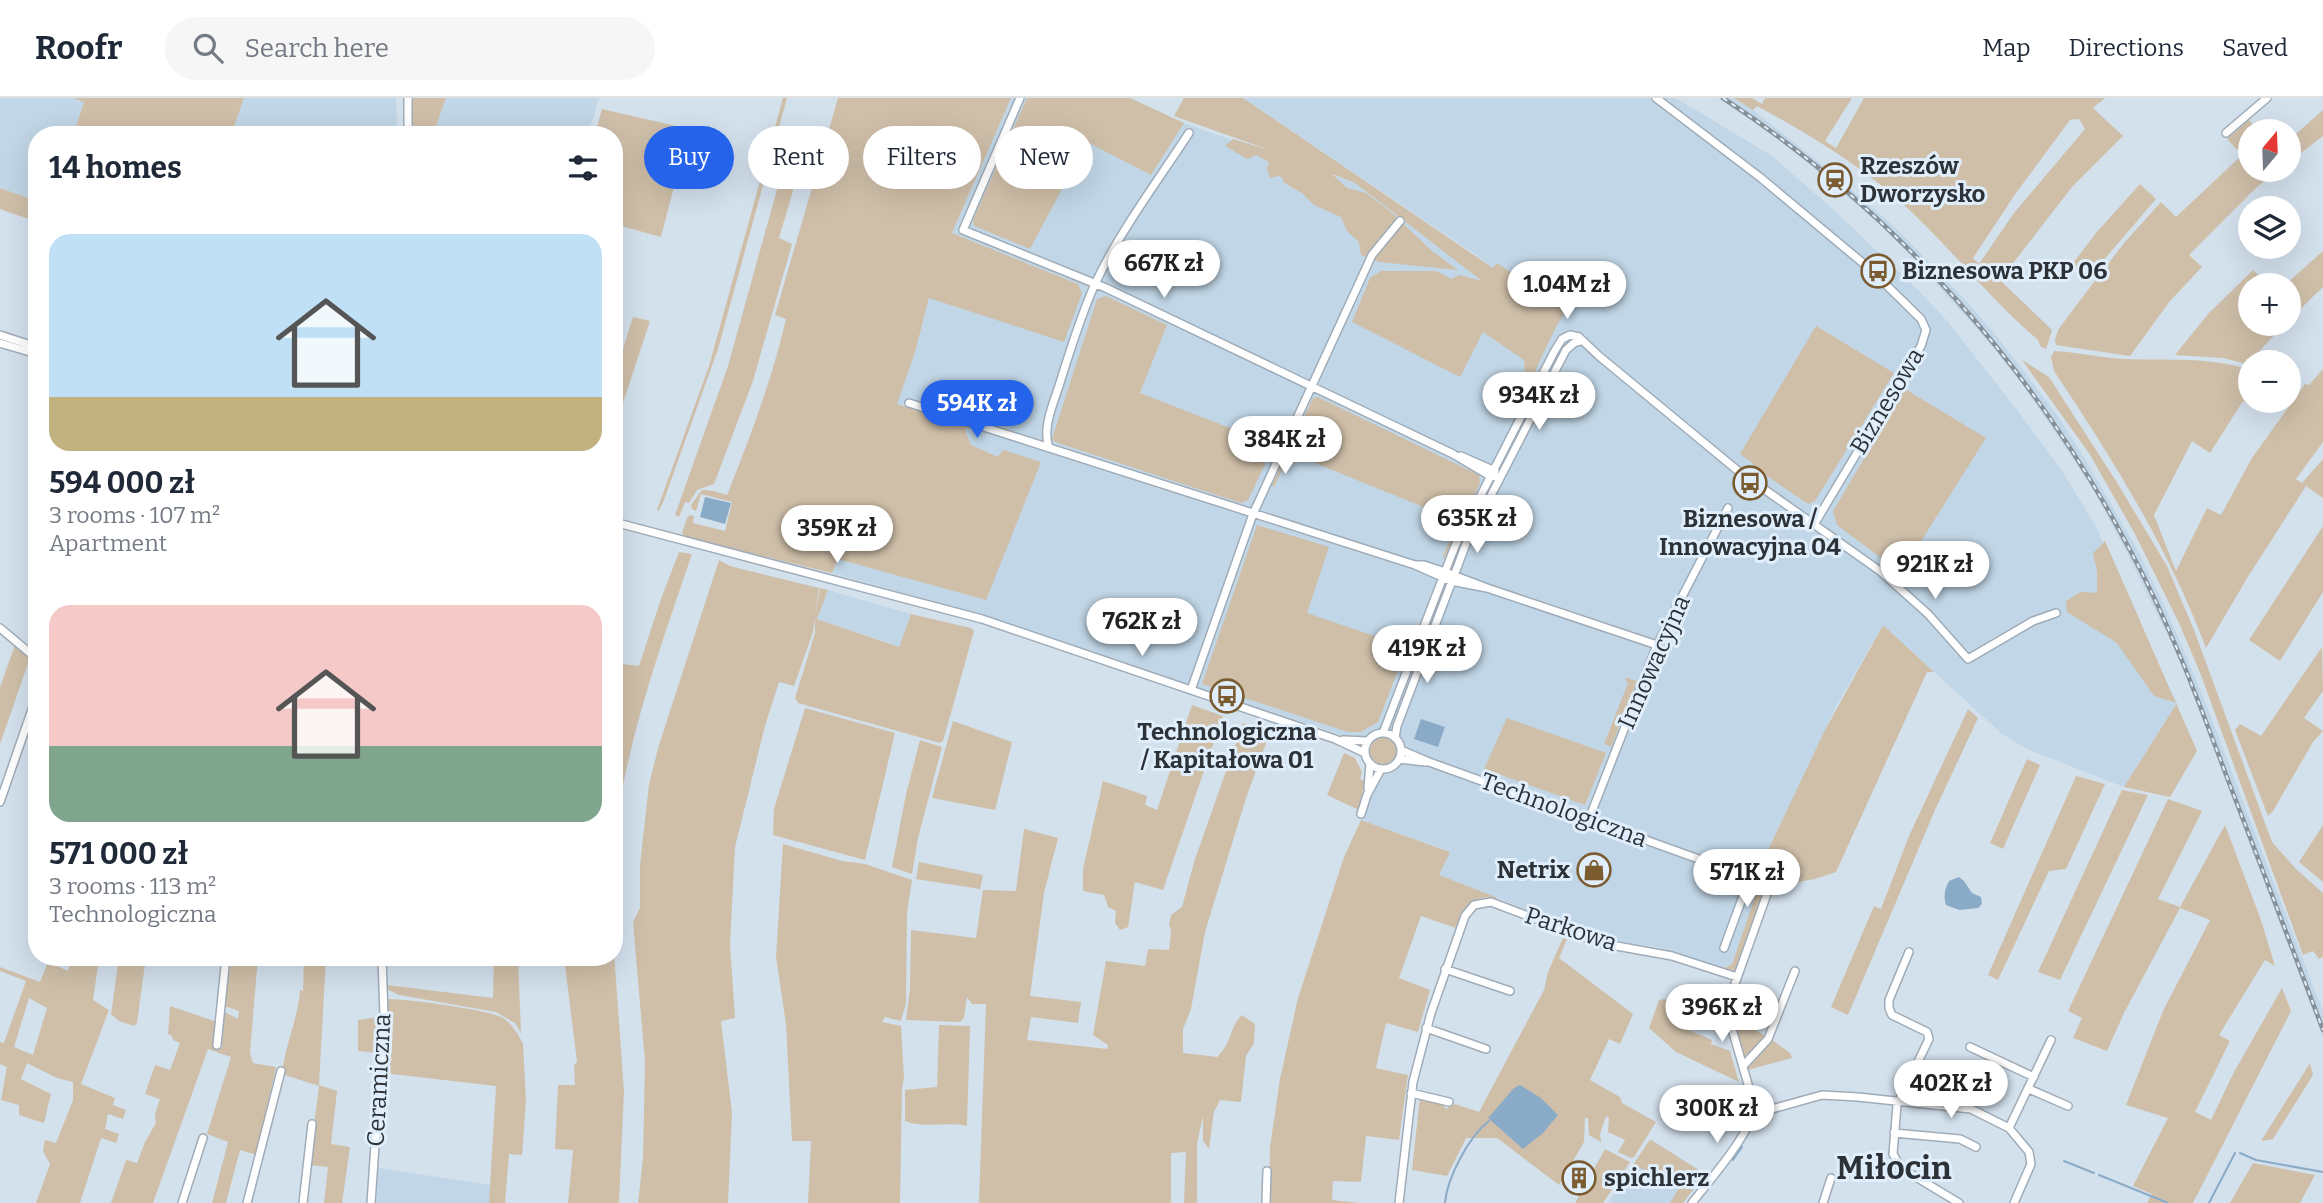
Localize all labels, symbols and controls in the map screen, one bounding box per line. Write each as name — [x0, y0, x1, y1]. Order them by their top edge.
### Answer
search box — [165, 17, 655, 80]
text: Roofr — [35, 28, 123, 68]
icon: search — [189, 29, 227, 67]
text: Search here — [245, 33, 389, 64]
text: Map — [1982, 34, 2031, 62]
text: Directions — [2069, 34, 2184, 62]
text: Saved — [2222, 34, 2288, 62]
north arrow — [2238, 119, 2301, 182]
map controls — [2238, 119, 2301, 413]
chip: Buy — [644, 126, 734, 189]
chip: Rent — [748, 126, 849, 189]
chip: Filters — [863, 126, 981, 189]
chip: New — [995, 126, 1093, 189]
icon: filters — [564, 149, 602, 187]
text: 14 homes — [49, 150, 182, 186]
place label: Rzeszów Dworzysko — [1860, 152, 1986, 208]
station icon: Rzeszów Dworzysko — [1816, 161, 1854, 199]
button: layers — [2238, 196, 2301, 259]
pin: 667K zł — [1099, 240, 1229, 300]
text: 667K zł — [1124, 249, 1204, 277]
bus stop icon: Biznesowa PKP 06 — [1859, 252, 1897, 290]
place label: Biznesowa PKP 06 — [1902, 257, 2107, 285]
pin: 1.04M zł — [1495, 262, 1639, 321]
text: 1.04M zł — [1523, 270, 1611, 298]
button: + — [2238, 273, 2301, 336]
icon: home — [263, 280, 389, 406]
street label: Biznesowa — [1844, 343, 1930, 459]
button: − — [2238, 350, 2301, 413]
pin: 934K zł — [1474, 372, 1604, 432]
pin: 594K zł — [912, 380, 1042, 440]
text: 934K zł — [1498, 381, 1580, 409]
text: 594K zł — [937, 389, 1017, 417]
pin: 384K zł — [1220, 416, 1350, 476]
text: 384K zł — [1244, 425, 1326, 453]
bus stop icon: Biznesowa / Innowacyjna 04 — [1731, 464, 1769, 502]
text: 594 000 zł — [49, 465, 195, 501]
pin: 635K zł — [1412, 496, 1542, 555]
text: 3 rooms · 107 m² — [49, 501, 220, 529]
text: 635K zł — [1437, 504, 1517, 532]
pin: 359K zł — [772, 505, 902, 565]
place label: Biznesowa / Innowacyjna 04 — [1659, 505, 1841, 561]
text: 359K zł — [797, 514, 877, 542]
text: Apartment — [49, 529, 167, 557]
pin: 921K zł — [1870, 542, 2000, 601]
text: 921K zł — [1896, 550, 1974, 578]
street label: Innowacyjna — [1612, 591, 1696, 733]
pin: 762K zł — [1077, 598, 1207, 658]
text: 762K zł — [1102, 607, 1182, 635]
pin: 419K zł — [1362, 626, 1492, 685]
text: 419K zł — [1388, 634, 1466, 662]
icon: home — [263, 651, 389, 777]
bus stop icon: Technologiczna / Kapitałowa 01 — [1208, 677, 1246, 715]
place label: Technologiczna / Kapitałowa 01 — [1137, 718, 1317, 774]
street label: Technologiczna — [1477, 767, 1651, 853]
text: 571 000 zł — [49, 836, 188, 872]
pin: 571K zł — [1682, 850, 1812, 909]
shop icon: Netrix — [1575, 851, 1613, 889]
place label: Netrix — [1497, 856, 1570, 884]
text: 571K zł — [1709, 858, 1785, 886]
text: 3 rooms · 113 m² — [49, 872, 216, 900]
text: Technologiczna — [49, 900, 217, 928]
street label: Parkowa — [1522, 901, 1620, 957]
pin: 396K zł — [1657, 984, 1787, 1044]
text: 396K zł — [1681, 993, 1763, 1021]
street label: Ceramiczna — [362, 1013, 396, 1147]
pin: 402K zł — [1886, 1060, 2016, 1120]
text: 402K zł — [1910, 1069, 1992, 1097]
pin: 300K zł — [1652, 1086, 1782, 1145]
text: 300K zł — [1675, 1094, 1759, 1122]
district label: Miłocin — [1836, 1149, 1952, 1187]
building icon: spichlerz — [1560, 1159, 1598, 1197]
place label: spichlerz — [1604, 1164, 1709, 1192]

